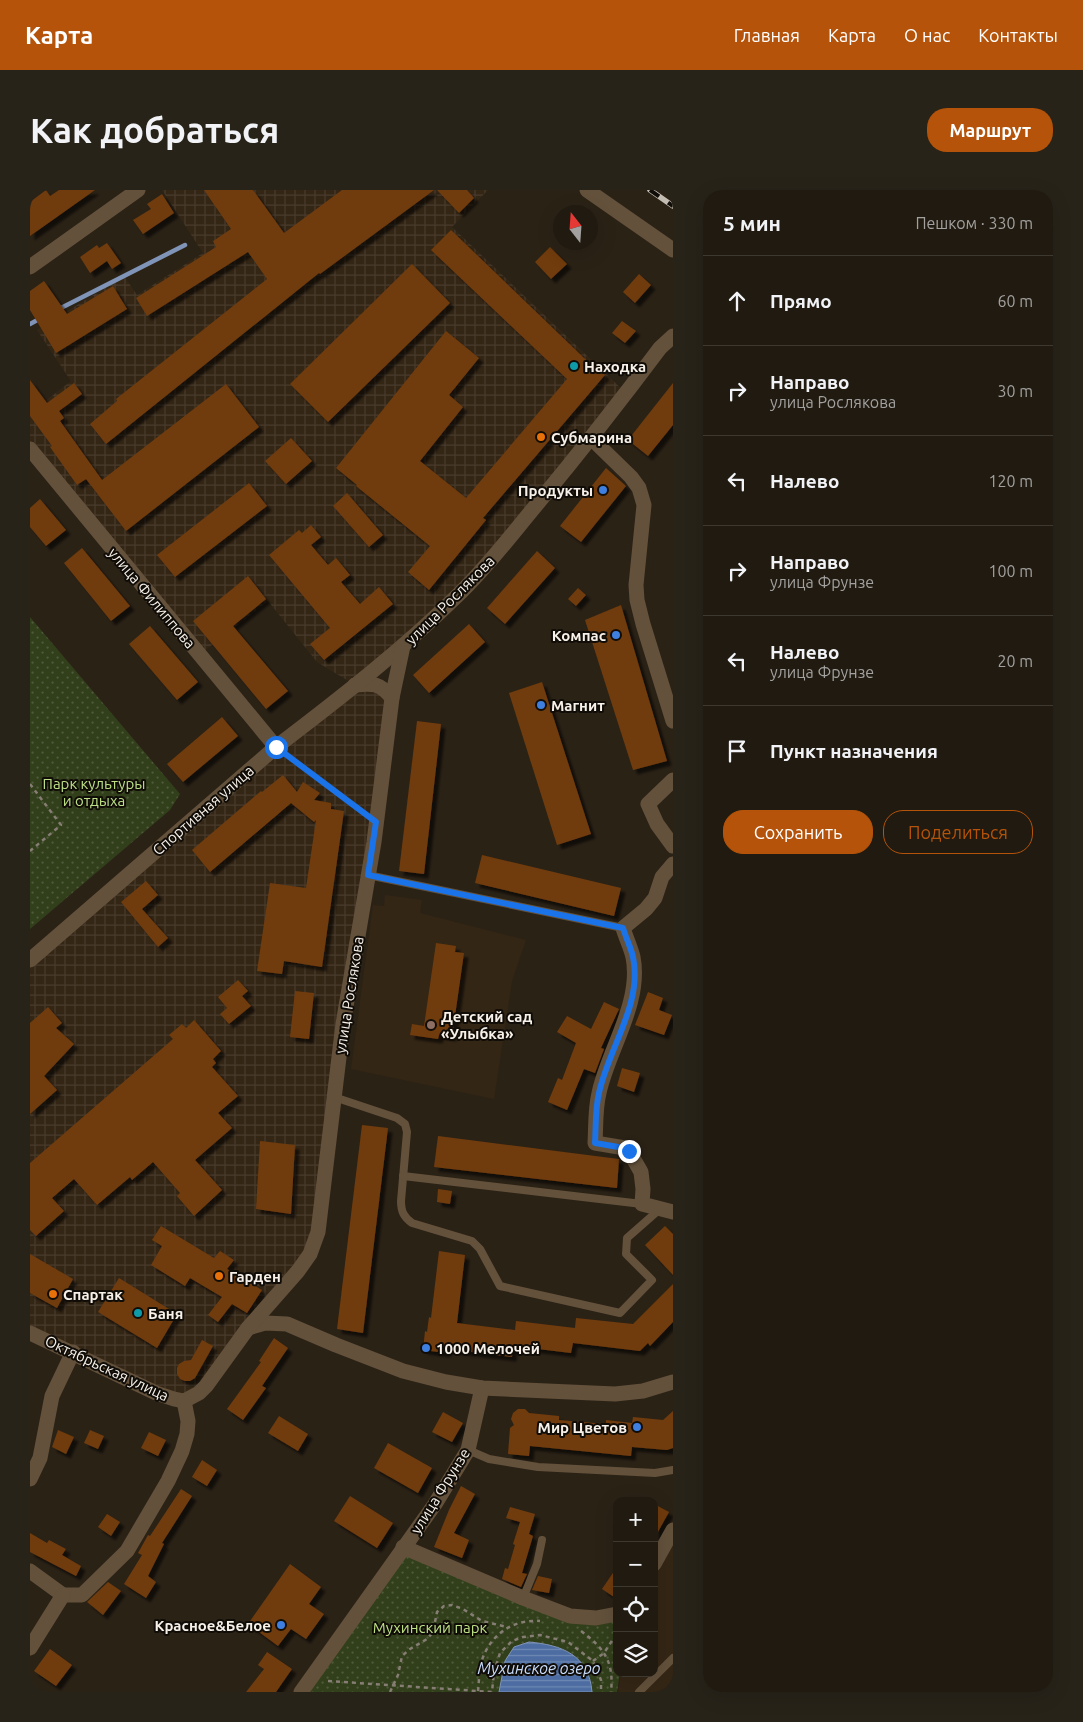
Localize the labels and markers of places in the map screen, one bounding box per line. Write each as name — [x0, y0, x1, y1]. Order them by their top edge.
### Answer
place label: Находка — [584, 358, 646, 375]
marker: Находка — [568, 360, 580, 372]
place label: Субмарина — [551, 429, 632, 446]
marker: Субмарина — [535, 431, 547, 443]
place label: Продукты — [518, 482, 593, 499]
marker: Продукты — [597, 484, 609, 496]
place label: Компас — [552, 627, 606, 644]
marker: Компас — [610, 629, 622, 641]
place label: Магнит — [551, 697, 605, 714]
marker: Магнит — [535, 699, 547, 711]
place label: Детский сад «Улыбка» — [441, 1008, 532, 1042]
marker: Детский сад «Улыбка» — [425, 1019, 437, 1031]
place label: Гарден — [229, 1268, 281, 1285]
marker: Гарден — [213, 1270, 225, 1282]
place label: Спартак — [63, 1286, 123, 1303]
marker: Спартак — [47, 1288, 59, 1300]
place label: Баня — [148, 1305, 183, 1322]
marker: Баня — [132, 1307, 144, 1319]
place label: 1000 Мелочей — [436, 1340, 540, 1357]
marker: 1000 Мелочей — [420, 1342, 432, 1354]
place label: Мир Цветов — [538, 1419, 627, 1436]
marker: Мир Цветов — [631, 1421, 643, 1433]
place label: Красное&Белое — [154, 1617, 271, 1634]
marker: Красное&Белое — [275, 1619, 287, 1631]

